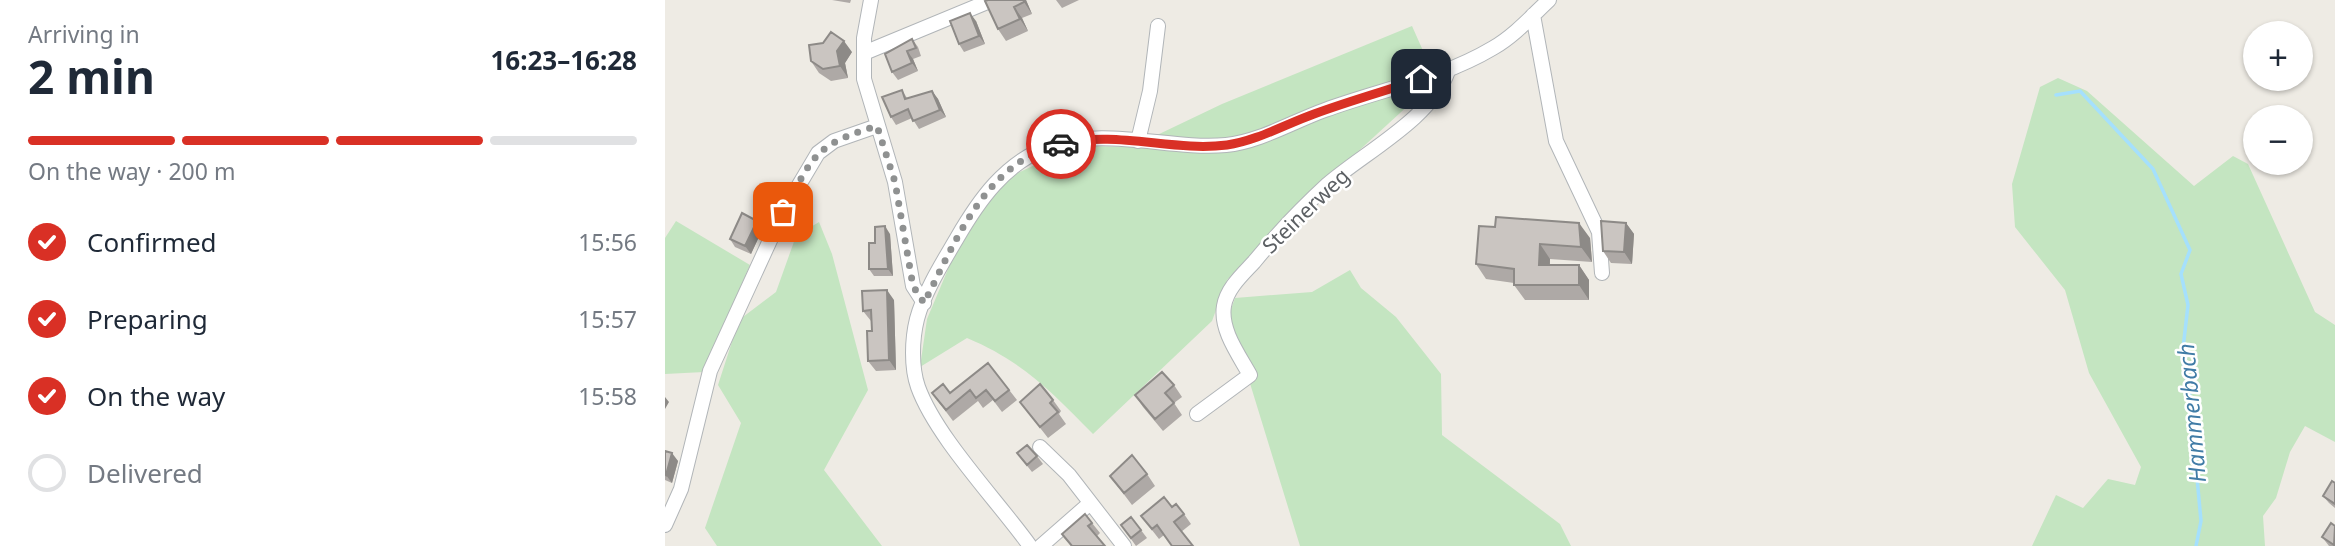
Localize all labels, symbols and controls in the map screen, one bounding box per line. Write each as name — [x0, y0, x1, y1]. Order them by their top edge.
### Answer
text: Arriving in — [28, 18, 140, 50]
map controls — [2243, 21, 2313, 175]
button: + — [2243, 21, 2313, 91]
text: 16:23–16:28 — [490, 42, 637, 78]
text: 2 min — [28, 45, 155, 107]
pin — [1391, 49, 1451, 109]
icon: home — [1402, 60, 1440, 98]
button: − — [2243, 105, 2313, 175]
courier — [1026, 109, 1096, 179]
icon: car — [1042, 125, 1080, 163]
text: On the way · 200 m — [28, 155, 235, 187]
street label: Steinerweg — [1256, 162, 1355, 259]
pin — [753, 182, 813, 242]
icon: bag — [764, 193, 802, 231]
icon: check — [28, 223, 66, 261]
text: Confirmed — [87, 224, 217, 260]
text: 15:56 — [578, 226, 637, 258]
icon: check — [28, 300, 66, 338]
text: Preparing — [87, 301, 208, 337]
text: 15:57 — [578, 303, 637, 335]
water label: Hammerbach — [2169, 342, 2213, 484]
icon: check — [28, 377, 66, 415]
text: On the way — [87, 378, 225, 414]
text: 15:58 — [578, 380, 637, 412]
text: Delivered — [87, 455, 203, 491]

